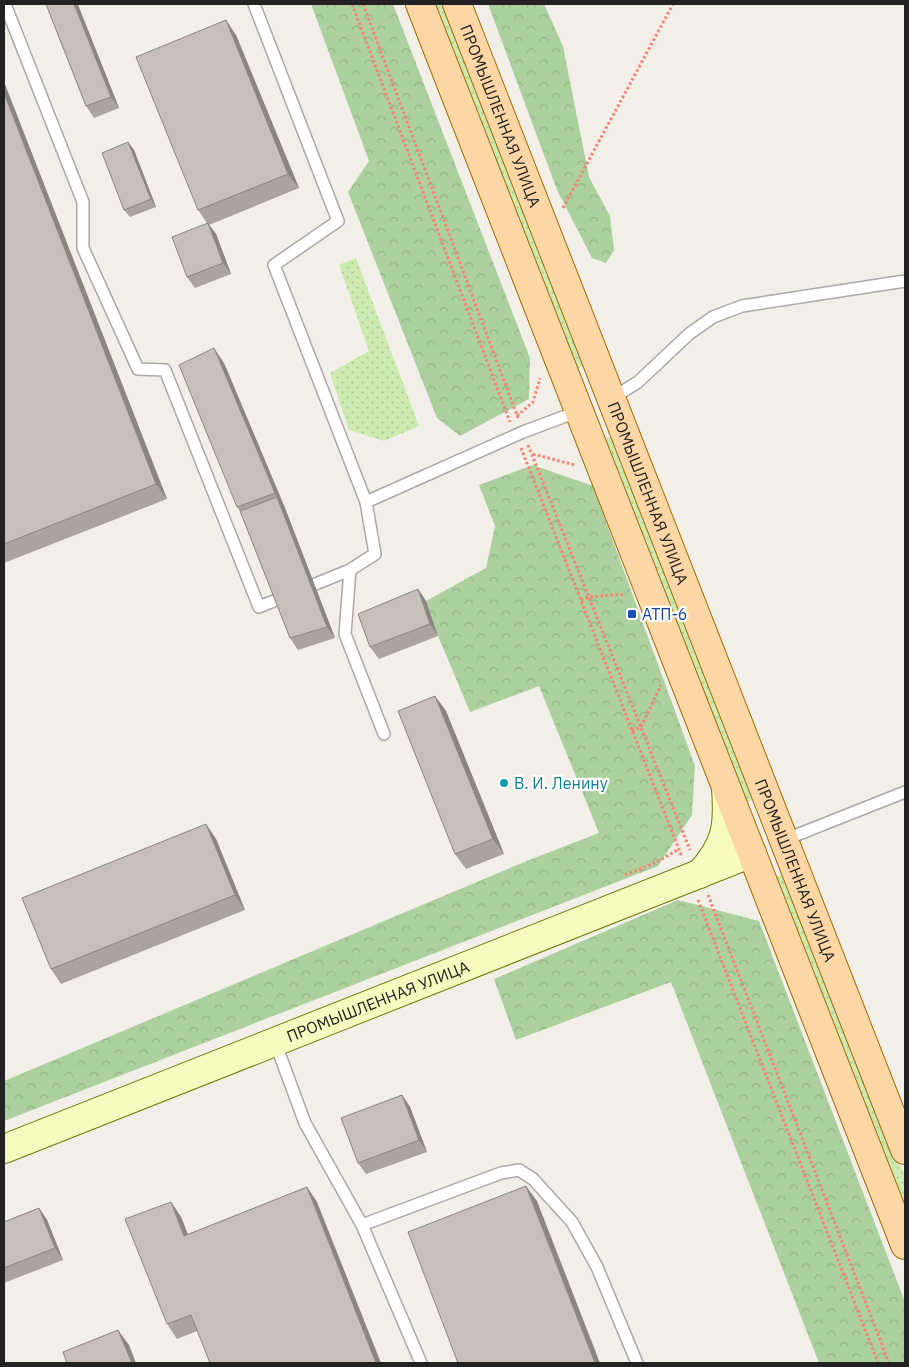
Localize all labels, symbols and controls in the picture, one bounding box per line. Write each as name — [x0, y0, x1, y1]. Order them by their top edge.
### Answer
street label: ПРОМЫШЛЕННАЯ УЛИЦА — [456, 22, 545, 210]
street label: ПРОМЫШЛЕННАЯ УЛИЦА — [603, 399, 693, 587]
place label: АТП-6 — [642, 604, 687, 624]
marker: АТП-6 — [626, 608, 638, 620]
place label: В. И. Ленину — [514, 773, 608, 793]
street label: ПРОМЫШЛЕННАЯ УЛИЦА — [751, 776, 840, 964]
marker: В. И. Ленину — [498, 777, 510, 789]
street label: ПРОМЫШЛЕННАЯ УЛИЦА — [284, 956, 472, 1046]

